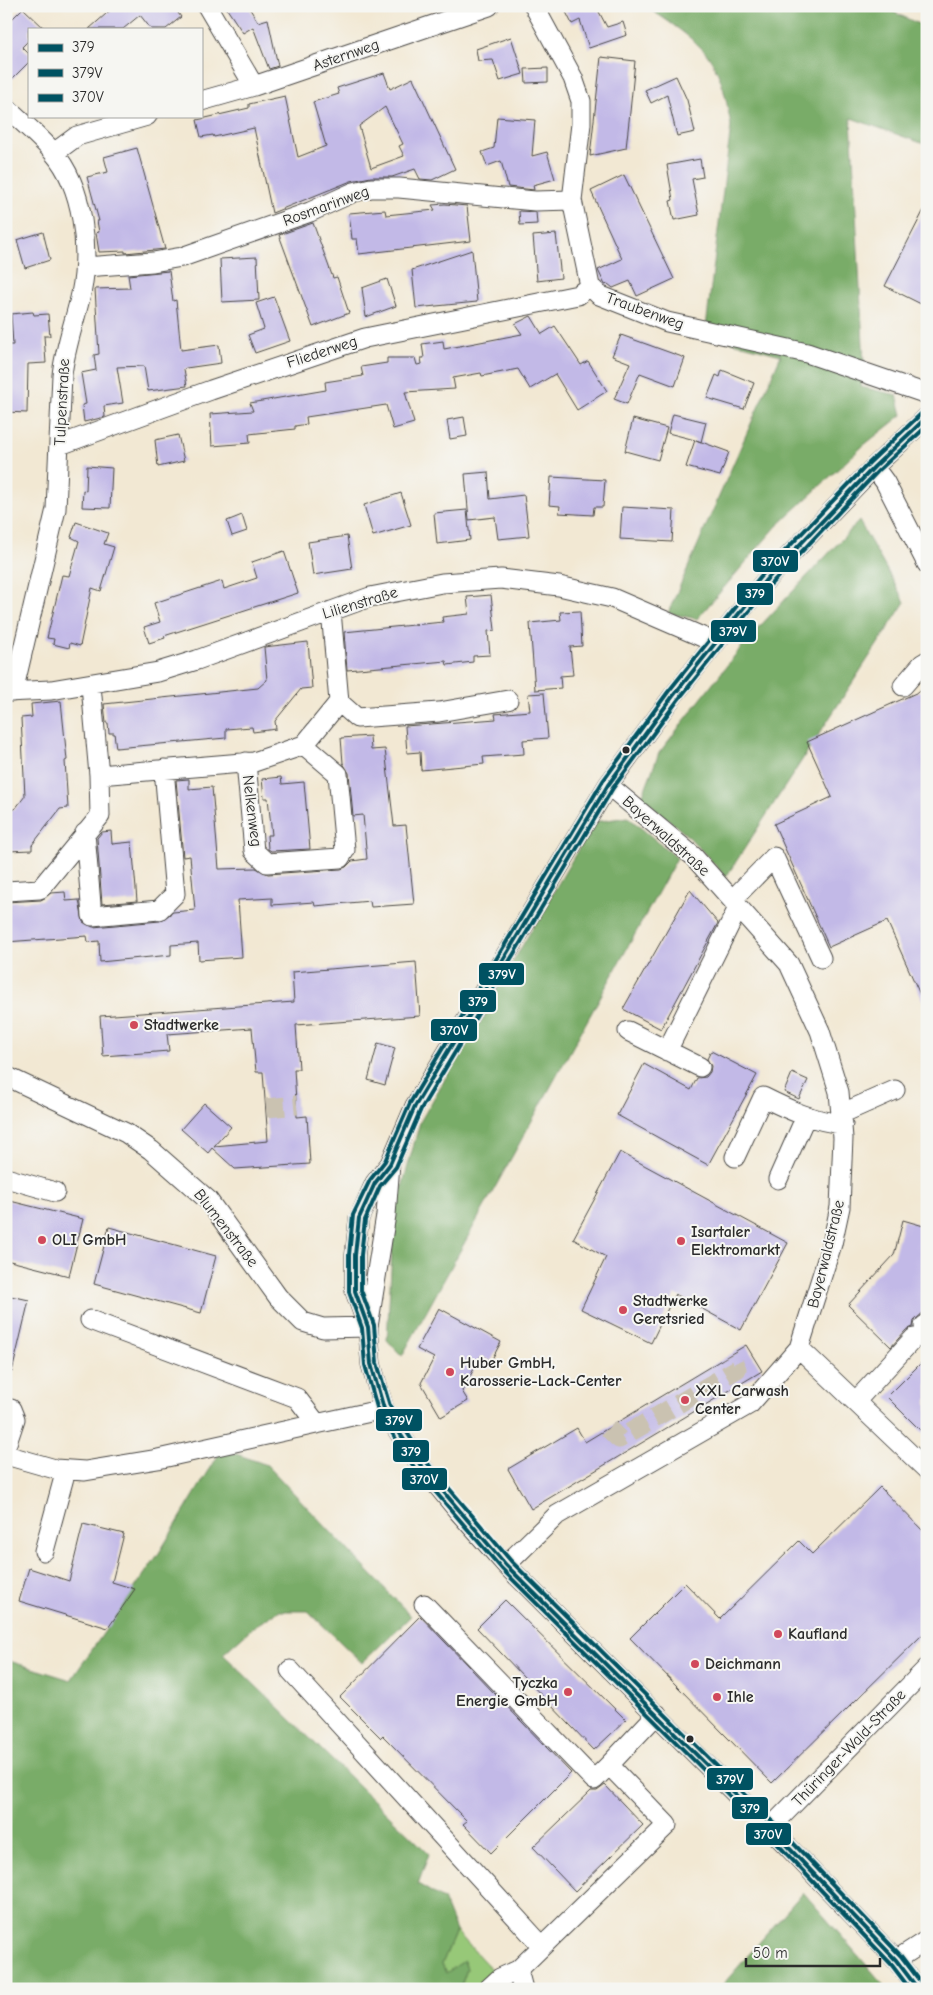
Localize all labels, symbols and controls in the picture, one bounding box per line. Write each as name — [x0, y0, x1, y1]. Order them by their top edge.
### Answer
legend — [28, 28, 202, 118]
street label: Asternweg — [310, 35, 382, 75]
text: 379 — [72, 38, 95, 56]
text: 379V — [72, 64, 103, 82]
text: 370V — [72, 88, 104, 106]
street label: Rosmarinweg — [280, 182, 372, 230]
street label: Traubenweg — [603, 289, 687, 333]
street label: Fliederweg — [284, 332, 360, 372]
street label: Tulpenstraße — [51, 358, 73, 446]
line badge: 370V — [752, 549, 799, 573]
text: 370V — [761, 553, 790, 570]
line badge: 379 — [736, 582, 774, 606]
street label: Lilienstraße — [320, 583, 400, 623]
text: 379 — [745, 585, 765, 602]
line badge: 379V — [710, 619, 757, 643]
text: 379V — [719, 623, 747, 640]
unlabelled marker — [621, 745, 631, 755]
street label: Nelkenweg — [239, 774, 265, 848]
street label: Bayerwaldstraße — [619, 792, 713, 880]
line badge: 379V — [478, 962, 525, 986]
text: 379V — [488, 966, 516, 983]
line badge: 379 — [459, 989, 497, 1013]
text: 379 — [468, 993, 488, 1010]
place label: Stadtwerke — [144, 1016, 219, 1034]
line badge: 370V — [430, 1018, 478, 1042]
marker: Stadtwerke — [128, 1019, 140, 1031]
text: 370V — [440, 1022, 469, 1039]
street label: Blumenstraße — [190, 1186, 262, 1270]
street label: Bayerwaldstraße — [804, 1198, 848, 1310]
place label: Isartaler Elektromarkt — [691, 1223, 781, 1259]
place label: OLI GmbH — [52, 1231, 126, 1249]
marker: OLI GmbH — [36, 1234, 48, 1246]
marker: Isartaler Elektromarkt — [675, 1235, 687, 1247]
place label: Stadtwerke Geretsried — [633, 1292, 708, 1328]
marker: Stadtwerke Geretsried — [617, 1304, 629, 1316]
place label: Huber GmbH, Karosserie-Lack-Center — [460, 1354, 622, 1390]
marker: Huber GmbH, Karosserie-Lack-Center — [444, 1366, 456, 1378]
place label: XXL Carwash Center — [695, 1382, 789, 1418]
marker: XXL Carwash Center — [679, 1394, 691, 1406]
line badge: 379V — [375, 1408, 423, 1432]
text: 379V — [385, 1412, 413, 1429]
line badge: 379 — [392, 1439, 430, 1463]
text: 379 — [401, 1443, 421, 1460]
line badge: 370V — [401, 1467, 448, 1491]
text: 370V — [410, 1471, 439, 1488]
place label: Kaufland — [788, 1625, 848, 1643]
marker: Kaufland — [772, 1628, 784, 1640]
place label: Deichmann — [705, 1655, 781, 1673]
marker: Deichmann — [689, 1658, 701, 1670]
place label: Tyczka Energie GmbH — [456, 1674, 558, 1710]
marker: Tyczka Energie GmbH — [562, 1686, 574, 1698]
street label: Thüringer-Wald-Straße — [788, 1686, 910, 1810]
place label: Ihle — [727, 1688, 754, 1706]
marker: Ihle — [711, 1691, 723, 1703]
unlabelled marker — [685, 1734, 695, 1744]
line badge: 379V — [706, 1767, 754, 1791]
text: 379V — [716, 1771, 744, 1788]
line badge: 379 — [731, 1796, 769, 1820]
text: 379 — [740, 1800, 760, 1817]
line badge: 370V — [745, 1822, 792, 1846]
text: 370V — [754, 1826, 783, 1843]
scale bar — [746, 1935, 879, 1967]
text: 50 m — [753, 1944, 788, 1962]

